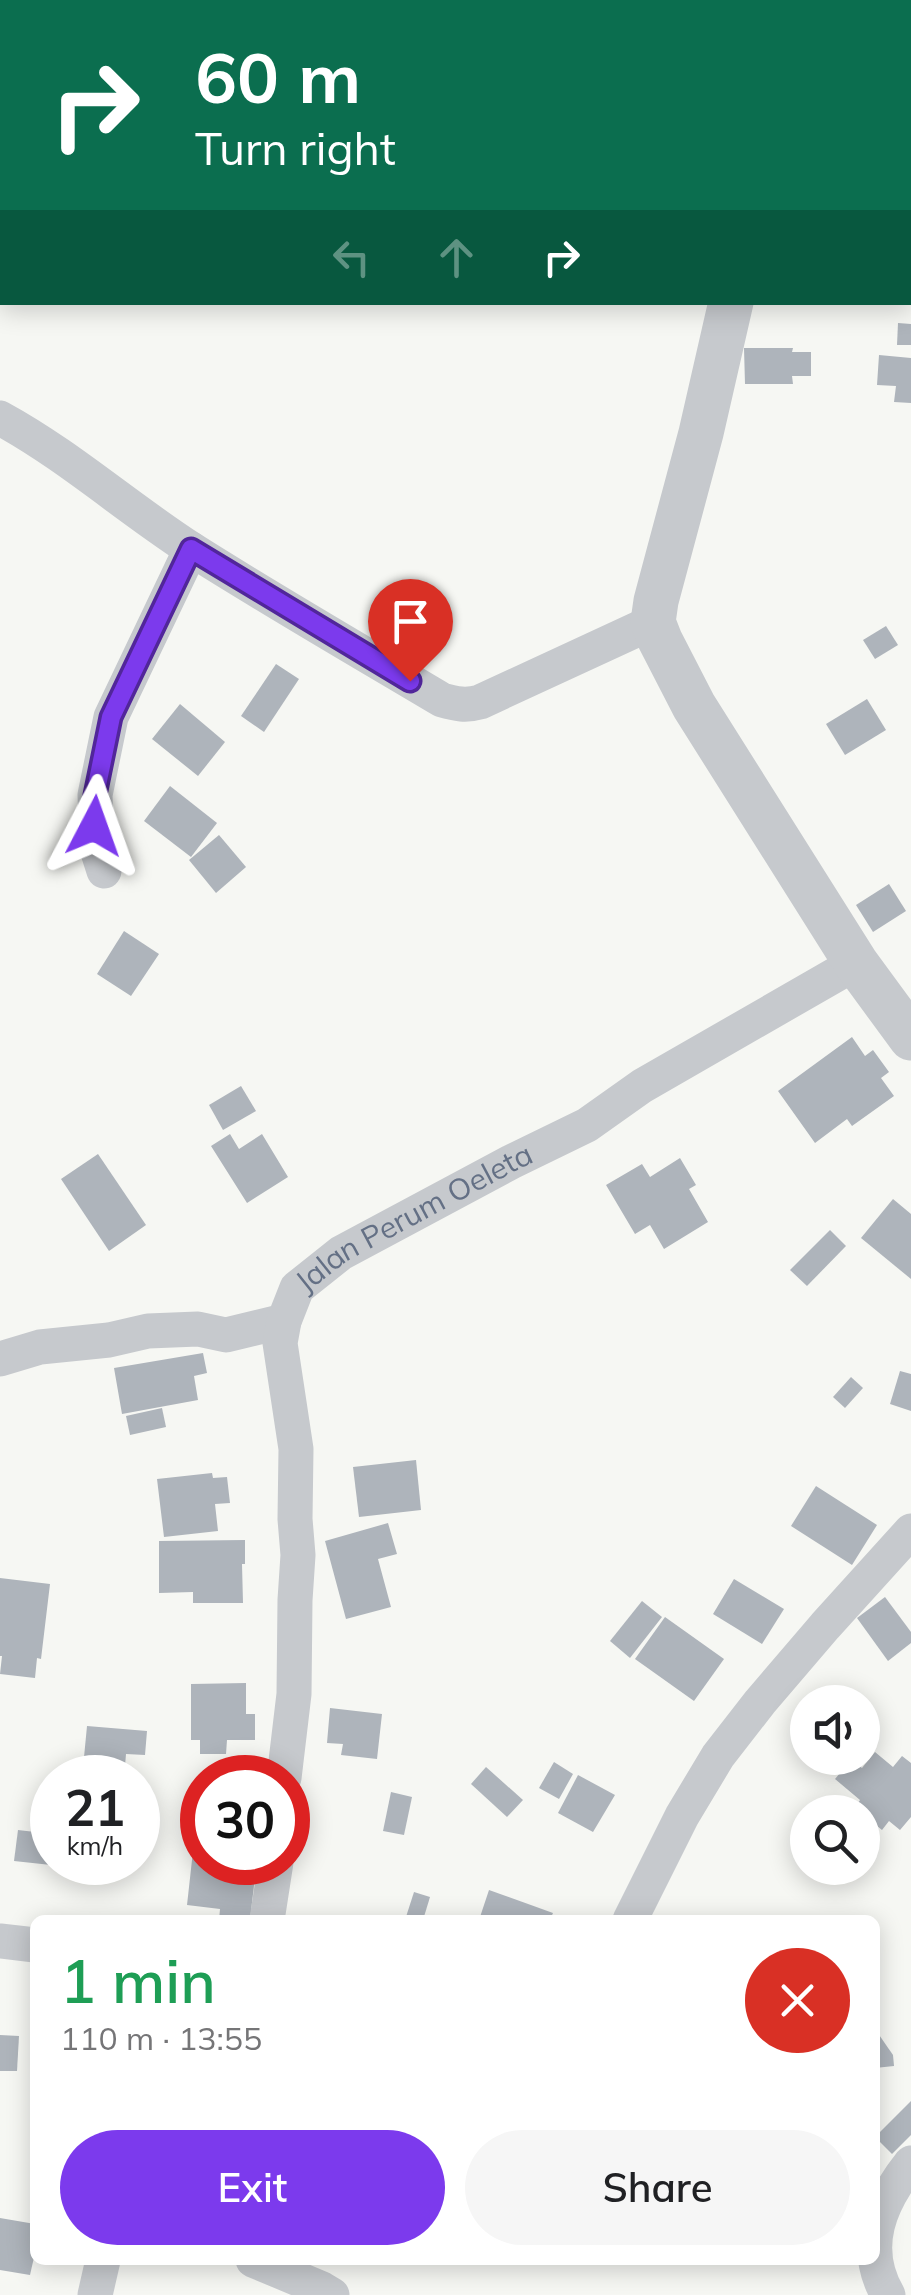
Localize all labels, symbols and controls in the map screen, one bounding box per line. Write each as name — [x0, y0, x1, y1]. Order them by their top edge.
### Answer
text: 60 m — [195, 33, 361, 121]
icon: right — [30, 40, 160, 170]
text: Turn right — [195, 120, 396, 176]
icon: left — [324, 230, 379, 285]
icon: ahead — [429, 230, 484, 285]
icon: right — [534, 230, 589, 285]
pin — [368, 579, 453, 682]
icon: arrive — [383, 594, 438, 649]
position arrow — [42, 774, 146, 878]
street label: Jalan Perum Oeleta — [287, 1134, 539, 1300]
map controls — [790, 1685, 880, 1885]
button: sound — [790, 1685, 880, 1775]
speed limit sign: 30 — [180, 1755, 310, 1885]
text: 21 — [65, 1776, 125, 1839]
button: search — [790, 1795, 880, 1885]
text: km/h — [67, 1830, 123, 1861]
text: 1 min — [60, 1943, 216, 2018]
button: close — [745, 1948, 850, 2053]
text: 110 m · 13:55 — [60, 2018, 262, 2058]
button: Exit — [60, 2130, 445, 2245]
button: Share — [465, 2130, 850, 2245]

